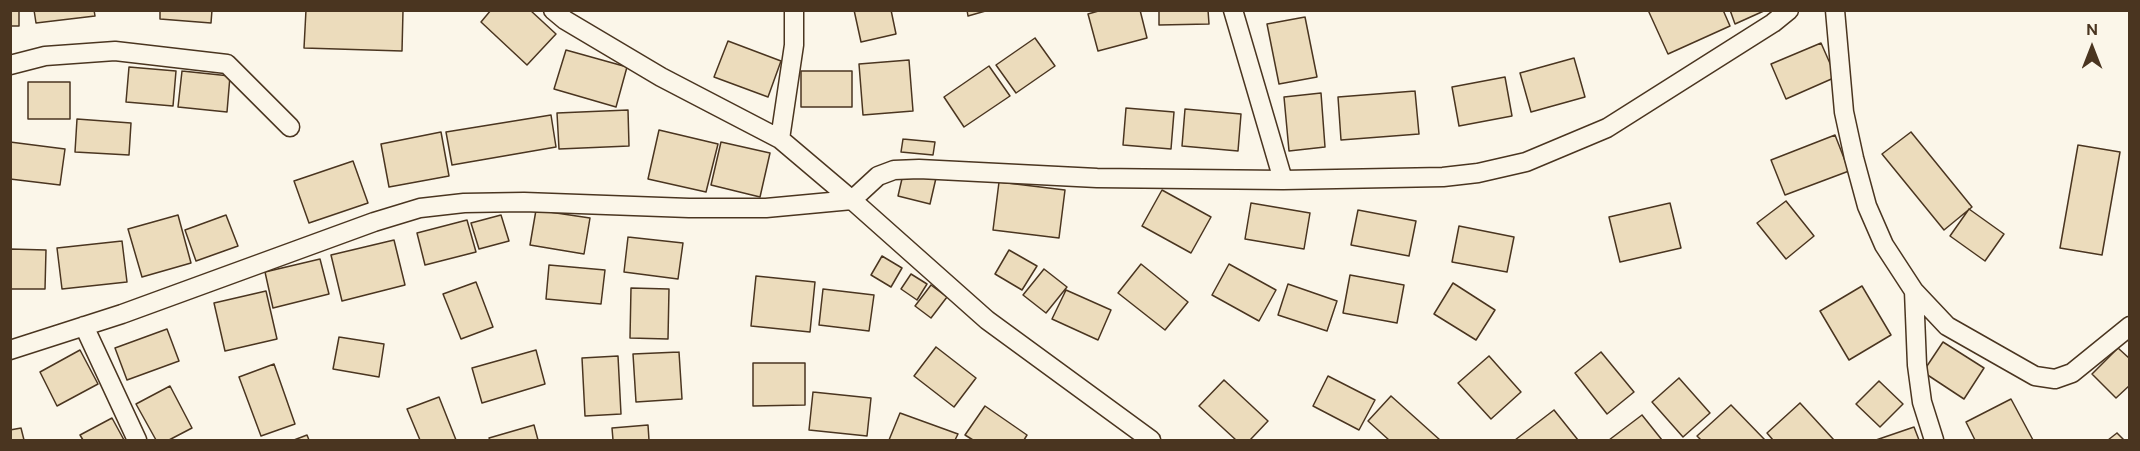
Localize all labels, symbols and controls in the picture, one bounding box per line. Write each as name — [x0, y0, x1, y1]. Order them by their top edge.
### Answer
north arrow — [2062, 18, 2122, 78]
text: N — [2086, 19, 2098, 40]

